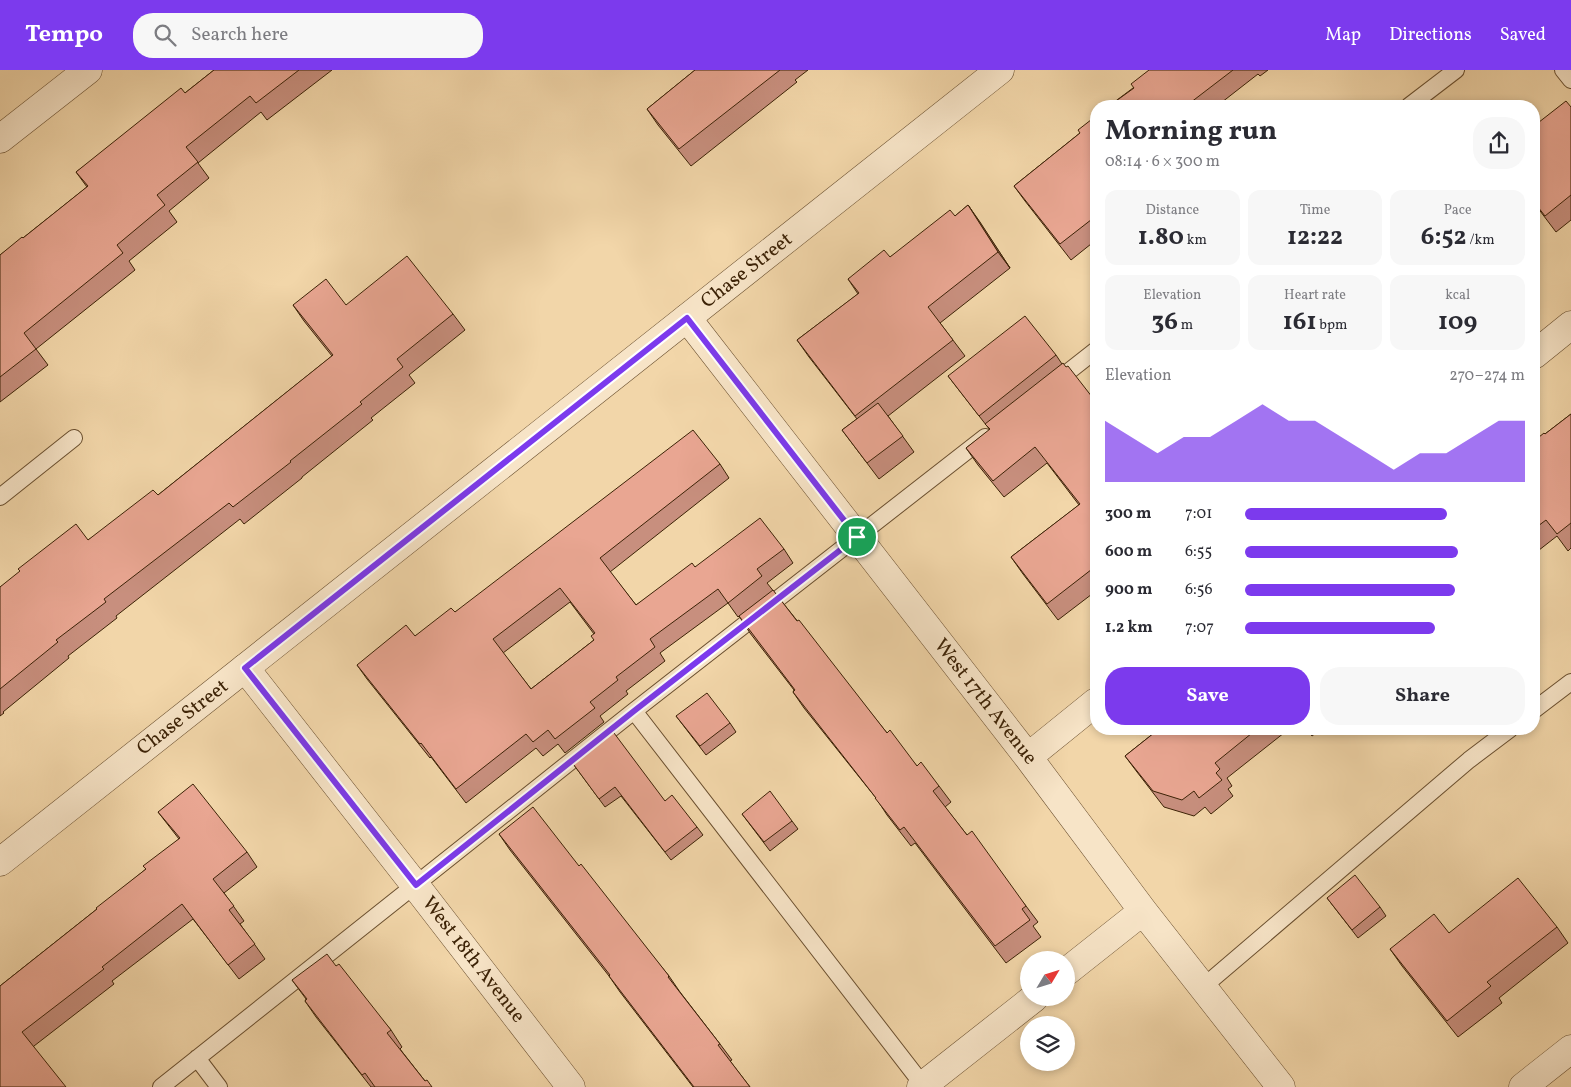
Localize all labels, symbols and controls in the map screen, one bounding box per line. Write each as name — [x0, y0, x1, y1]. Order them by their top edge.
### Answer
search box — [133, 13, 483, 58]
text: Tempo — [25, 18, 103, 52]
icon: search — [151, 21, 179, 49]
text: Search here — [191, 22, 288, 48]
text: Map — [1325, 23, 1361, 48]
text: Directions — [1389, 23, 1472, 48]
text: Saved — [1500, 23, 1546, 48]
text: Morning run — [1105, 112, 1277, 151]
button: share — [1473, 117, 1525, 169]
text: 08:14 · 6 × 300 m — [1105, 151, 1220, 173]
text: Distance — [1146, 201, 1199, 220]
text: Time — [1300, 201, 1330, 220]
text: Pace — [1444, 201, 1472, 220]
text: 1.80 — [1138, 220, 1184, 255]
text: 12:22 — [1287, 220, 1343, 255]
text: 6:52 — [1421, 220, 1467, 255]
street label: Chase Street — [695, 226, 799, 316]
text: km — [1184, 231, 1207, 250]
text: /km — [1467, 231, 1495, 250]
text: Elevation — [1143, 286, 1201, 305]
text: Heart rate — [1284, 286, 1346, 305]
text: kcal — [1445, 286, 1470, 305]
text: 36 — [1151, 305, 1178, 340]
text: 161 — [1283, 305, 1316, 340]
text: 109 — [1438, 305, 1477, 340]
text: m — [1178, 316, 1193, 335]
text: bpm — [1316, 316, 1347, 335]
text: Elevation — [1105, 365, 1172, 387]
text: 270–274 m — [1449, 365, 1525, 387]
text: 300 m — [1105, 503, 1151, 525]
text: 7:01 — [1185, 503, 1212, 525]
pin — [836, 516, 878, 558]
icon: arrive — [843, 523, 871, 551]
text: 600 m — [1105, 541, 1152, 563]
text: 6:55 — [1185, 541, 1212, 563]
text: 900 m — [1105, 579, 1153, 601]
text: 6:56 — [1185, 579, 1213, 601]
text: 1.2 km — [1105, 617, 1153, 639]
text: 7:07 — [1185, 617, 1214, 639]
street label: West 17th Avenue — [927, 633, 1043, 771]
button: Save — [1105, 667, 1310, 725]
button: Share — [1320, 667, 1525, 725]
street label: Chase Street — [131, 673, 235, 763]
street label: West 18th Avenue — [415, 891, 531, 1029]
north arrow — [1020, 951, 1075, 1006]
map controls — [1020, 951, 1075, 1071]
button: layers — [1020, 1016, 1075, 1071]

